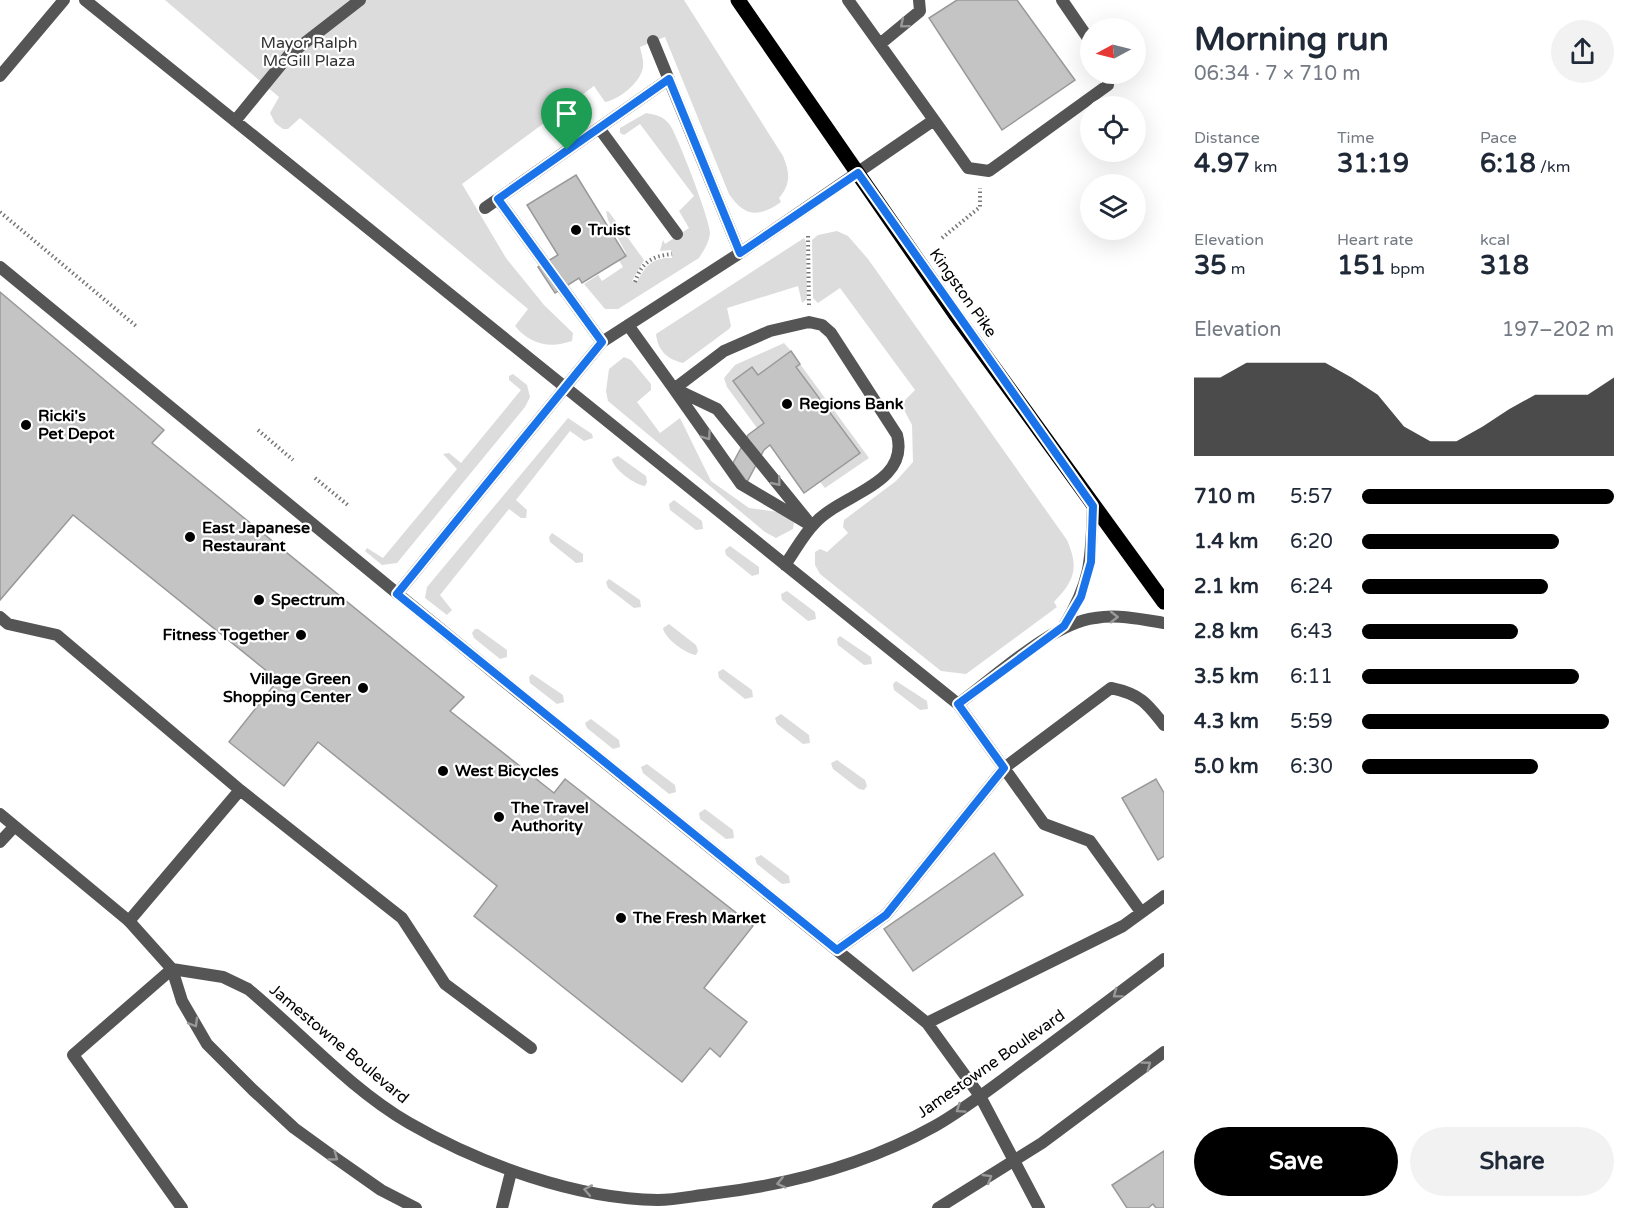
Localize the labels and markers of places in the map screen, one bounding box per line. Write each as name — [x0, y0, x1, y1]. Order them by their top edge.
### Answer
pin — [541, 88, 592, 150]
place label: Truist — [587, 220, 631, 240]
marker: Truist — [569, 223, 583, 237]
place label: Regions Bank — [799, 394, 904, 414]
marker: Regions Bank — [780, 397, 794, 411]
place label: Ricki's Pet Depot — [38, 406, 115, 444]
marker: Ricki's Pet Depot — [19, 418, 33, 432]
place label: East Japanese Restaurant — [202, 518, 310, 556]
marker: East Japanese Restaurant — [183, 530, 197, 544]
place label: Spectrum — [271, 590, 345, 610]
marker: Spectrum — [252, 593, 266, 607]
place label: Fitness Together — [162, 625, 290, 645]
marker: Fitness Together — [294, 628, 308, 642]
place label: Village Green Shopping Center — [223, 669, 352, 707]
marker: Village Green Shopping Center — [356, 681, 370, 695]
place label: West Bicycles — [455, 761, 559, 781]
marker: West Bicycles — [436, 764, 450, 778]
place label: The Travel Authority — [510, 798, 589, 836]
marker: The Travel Authority — [492, 810, 506, 824]
place label: The Fresh Market — [632, 908, 767, 928]
marker: The Fresh Market — [614, 911, 628, 925]

